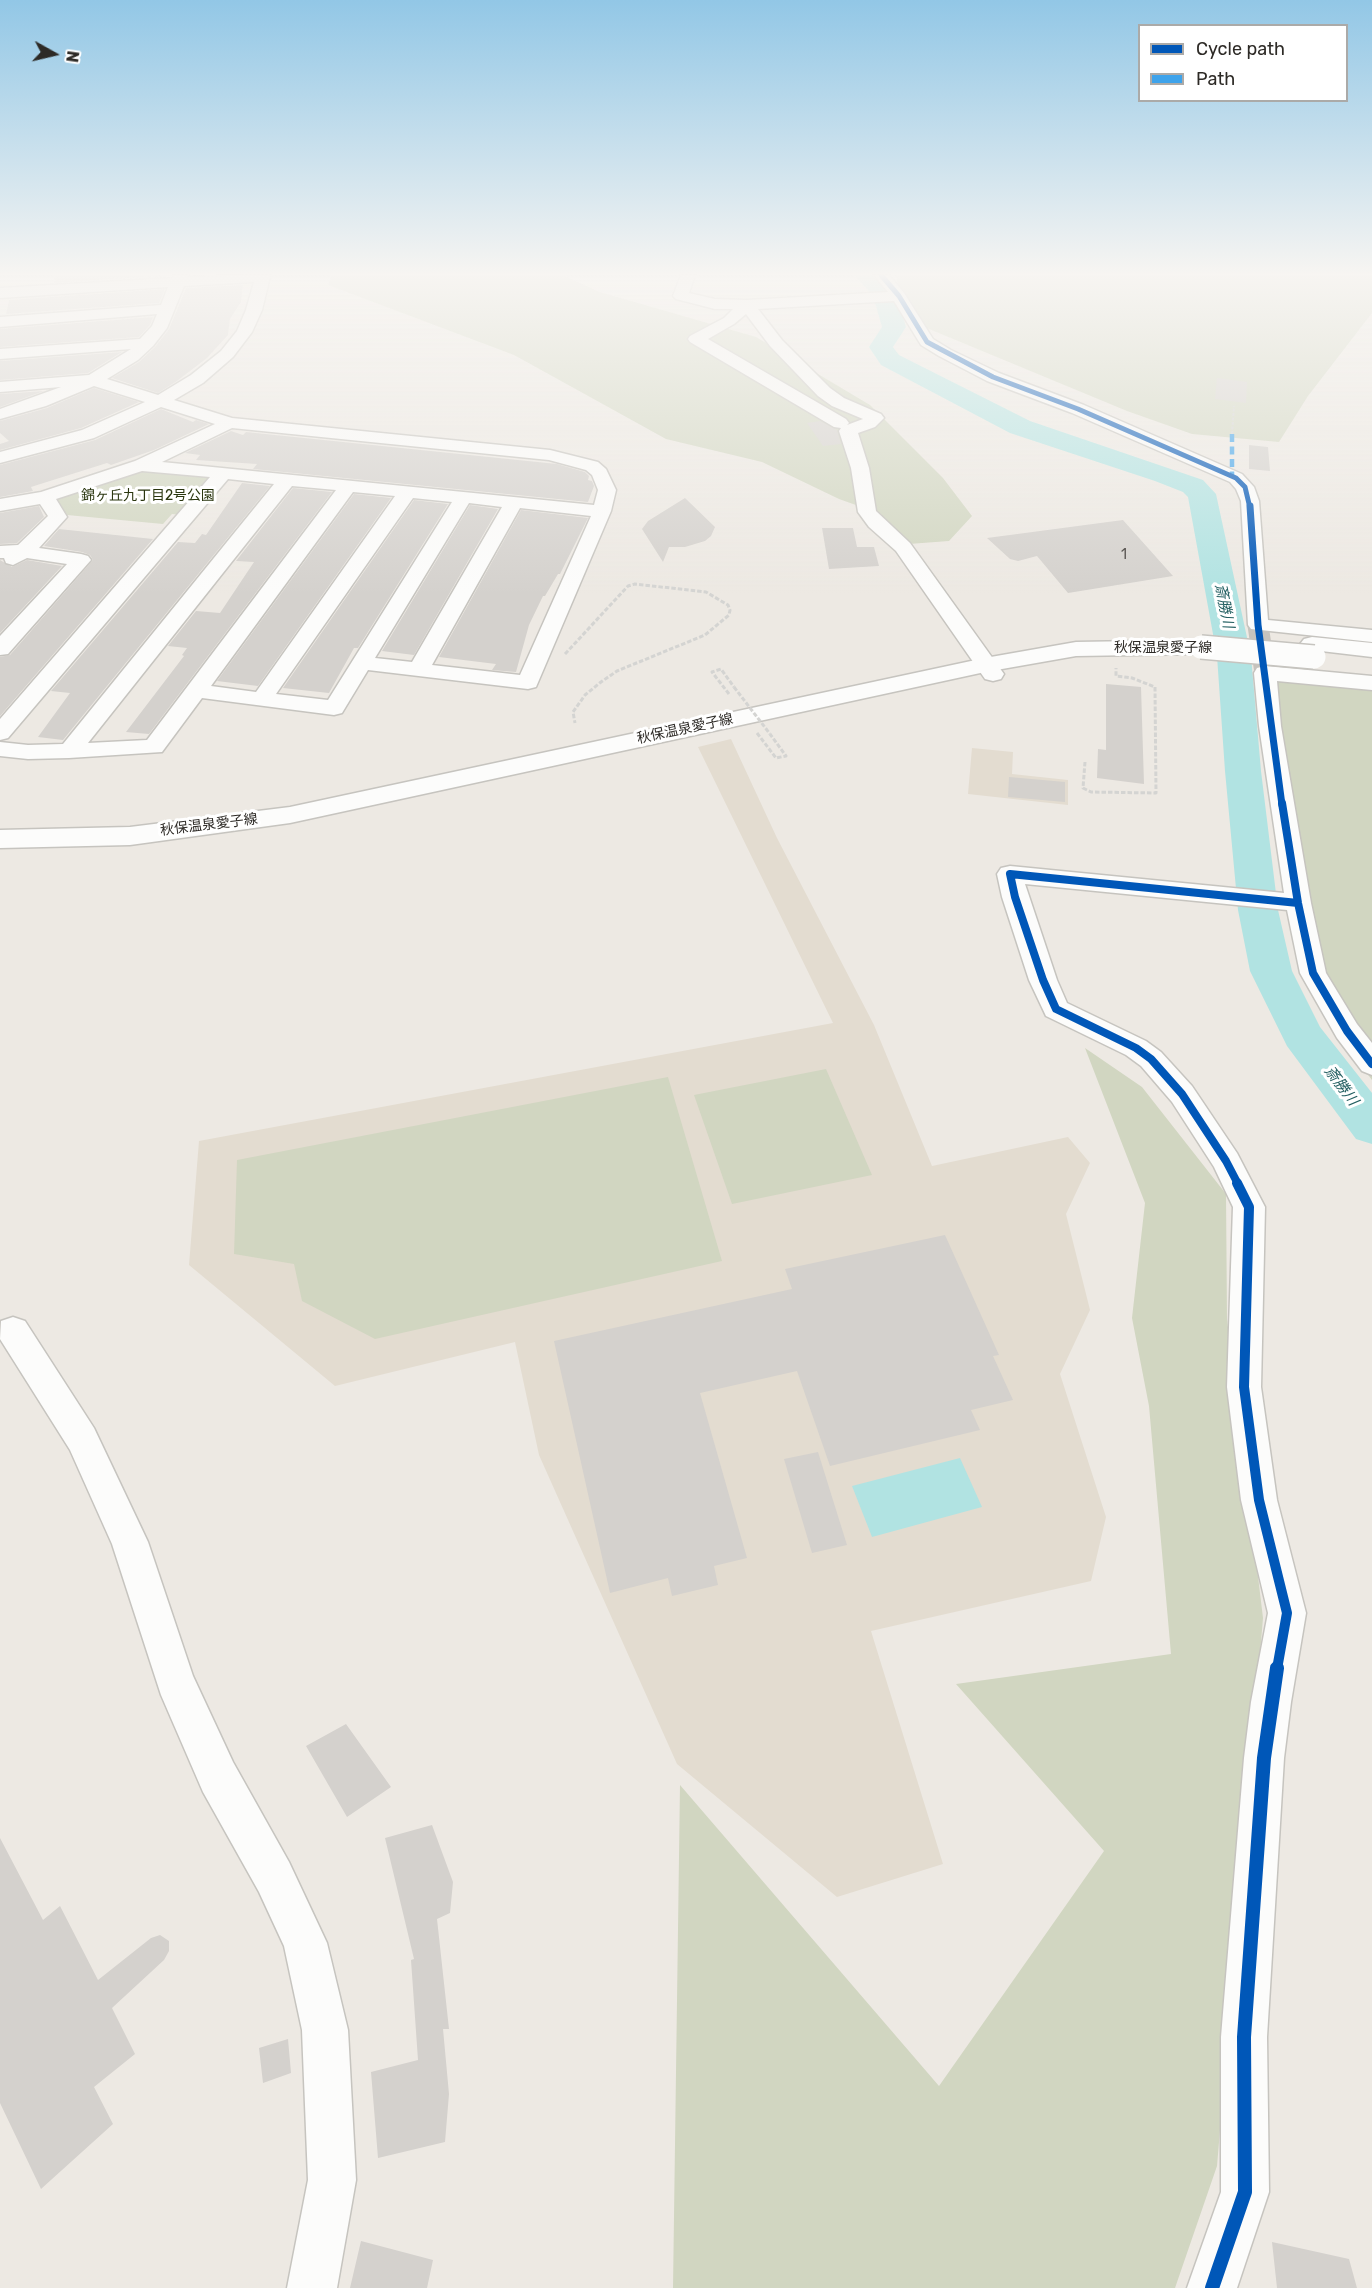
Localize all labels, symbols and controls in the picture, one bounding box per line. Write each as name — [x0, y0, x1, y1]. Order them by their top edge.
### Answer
north arrow — [24, 24, 84, 84]
legend — [1138, 24, 1348, 102]
text: Cycle path — [1196, 38, 1285, 60]
text: N — [62, 50, 83, 64]
text: Path — [1196, 68, 1235, 90]
park label: 錦ヶ丘九丁目2号公園 — [81, 488, 215, 504]
house number: 1 — [1121, 547, 1127, 563]
water label: 斎勝川 — [1211, 582, 1237, 630]
street label: 秋保温泉愛子線 — [1114, 640, 1212, 656]
street label: 秋保温泉愛子線 — [635, 711, 735, 747]
street label: 秋保温泉愛子線 — [159, 811, 259, 839]
water label: 斎勝川 — [1320, 1063, 1362, 1109]

